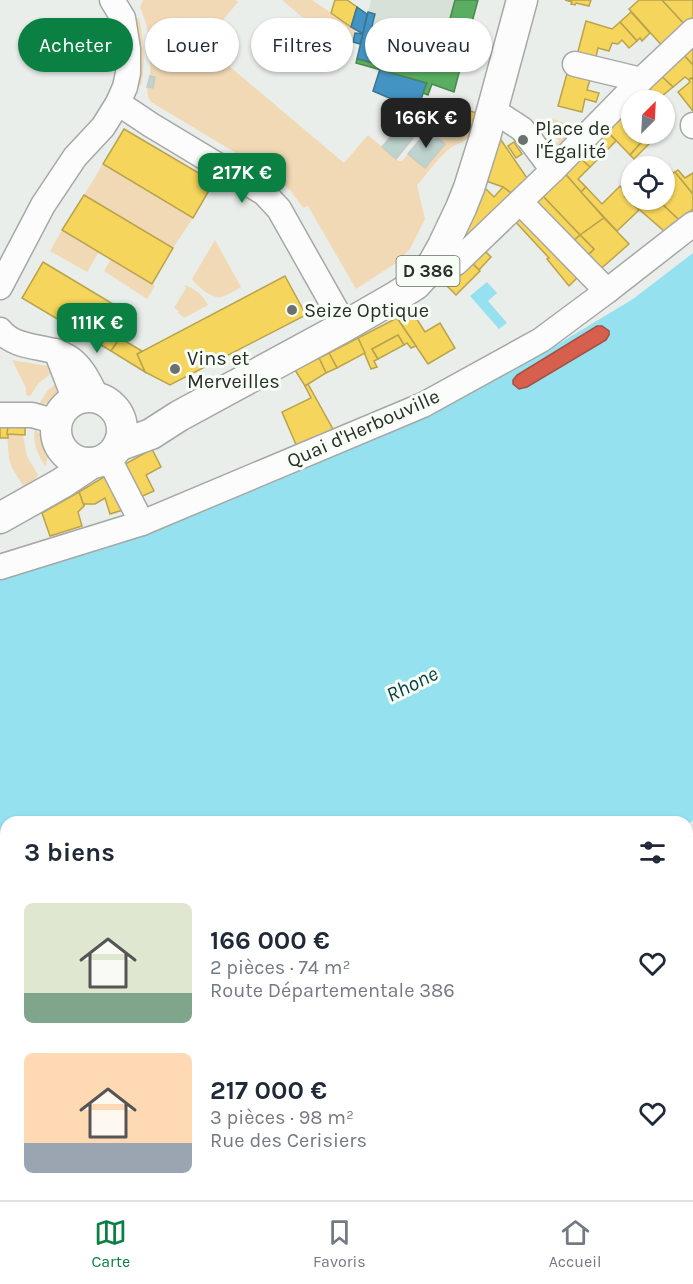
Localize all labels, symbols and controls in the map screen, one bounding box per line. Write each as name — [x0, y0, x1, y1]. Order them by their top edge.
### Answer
chip: Acheter — [18, 18, 133, 72]
chip: Louer — [145, 18, 239, 72]
chip: Filtres — [251, 18, 353, 72]
chip: Nouveau — [365, 18, 492, 72]
north arrow — [621, 90, 675, 144]
map controls — [621, 90, 675, 210]
pin: 166K € — [377, 98, 475, 149]
text: 166K € — [395, 106, 457, 129]
place label: Place de l'Égalité — [535, 117, 610, 163]
marker: Place de l'Égalité — [516, 133, 530, 147]
pin: 217K € — [193, 153, 291, 204]
button: locate — [621, 156, 675, 210]
text: 217K € — [212, 161, 272, 184]
road number: D 386 — [396, 256, 460, 286]
place label: Seize Optique — [304, 299, 429, 322]
pin: 111K € — [48, 303, 146, 354]
marker: Seize Optique — [285, 303, 299, 317]
text: 111K € — [71, 311, 123, 334]
place label: Vins et Merveilles — [187, 347, 280, 393]
marker: Vins et Merveilles — [168, 362, 182, 376]
street label: Quai d'Herbouville — [283, 384, 443, 472]
water label: Rhone — [382, 661, 442, 707]
icon: filters — [636, 836, 669, 869]
text: 3 biens — [24, 837, 115, 868]
text: 166 000 € — [210, 925, 330, 956]
icon: home — [72, 927, 144, 999]
icon: heart — [636, 947, 669, 980]
text: 2 pièces · 74 m² — [210, 956, 350, 979]
text: Route Départementale 386 — [210, 979, 455, 1002]
text: 217 000 € — [210, 1075, 327, 1106]
icon: home — [72, 1077, 144, 1149]
icon: heart — [636, 1097, 669, 1130]
text: 3 pièces · 98 m² — [210, 1106, 354, 1129]
text: Rue des Cerisiers — [210, 1129, 367, 1152]
tab: Carte — [91, 1216, 130, 1271]
tab: Favoris — [313, 1216, 366, 1271]
tab: Accueil — [549, 1216, 601, 1271]

